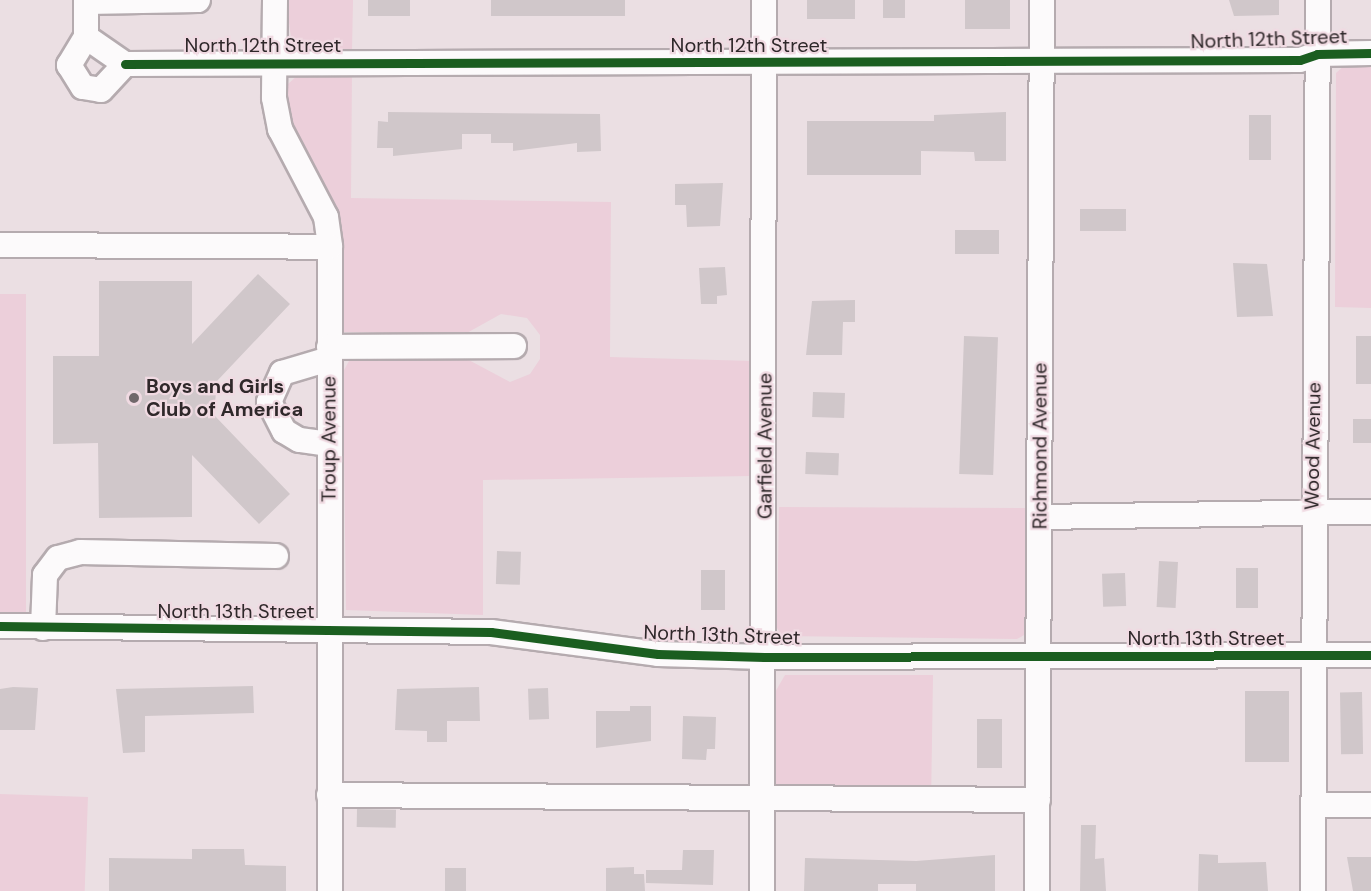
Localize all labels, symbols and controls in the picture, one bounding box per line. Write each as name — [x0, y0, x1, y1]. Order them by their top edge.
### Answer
street label: North 12th Street — [1190, 24, 1348, 54]
street label: North 12th Street — [185, 33, 341, 57]
street label: North 12th Street — [671, 33, 827, 57]
street label: Richmond Avenue — [1028, 363, 1052, 529]
street label: Garfield Avenue — [753, 373, 777, 519]
place label: Boys and Girls Club of America — [146, 374, 303, 421]
street label: Troup Avenue — [317, 376, 341, 502]
street label: Wood Avenue — [1300, 382, 1326, 510]
marker: Boys and Girls Club of America — [127, 391, 141, 405]
street label: North 13th Street — [157, 599, 315, 623]
street label: North 13th Street — [643, 620, 801, 650]
street label: North 13th Street — [1127, 626, 1285, 650]

